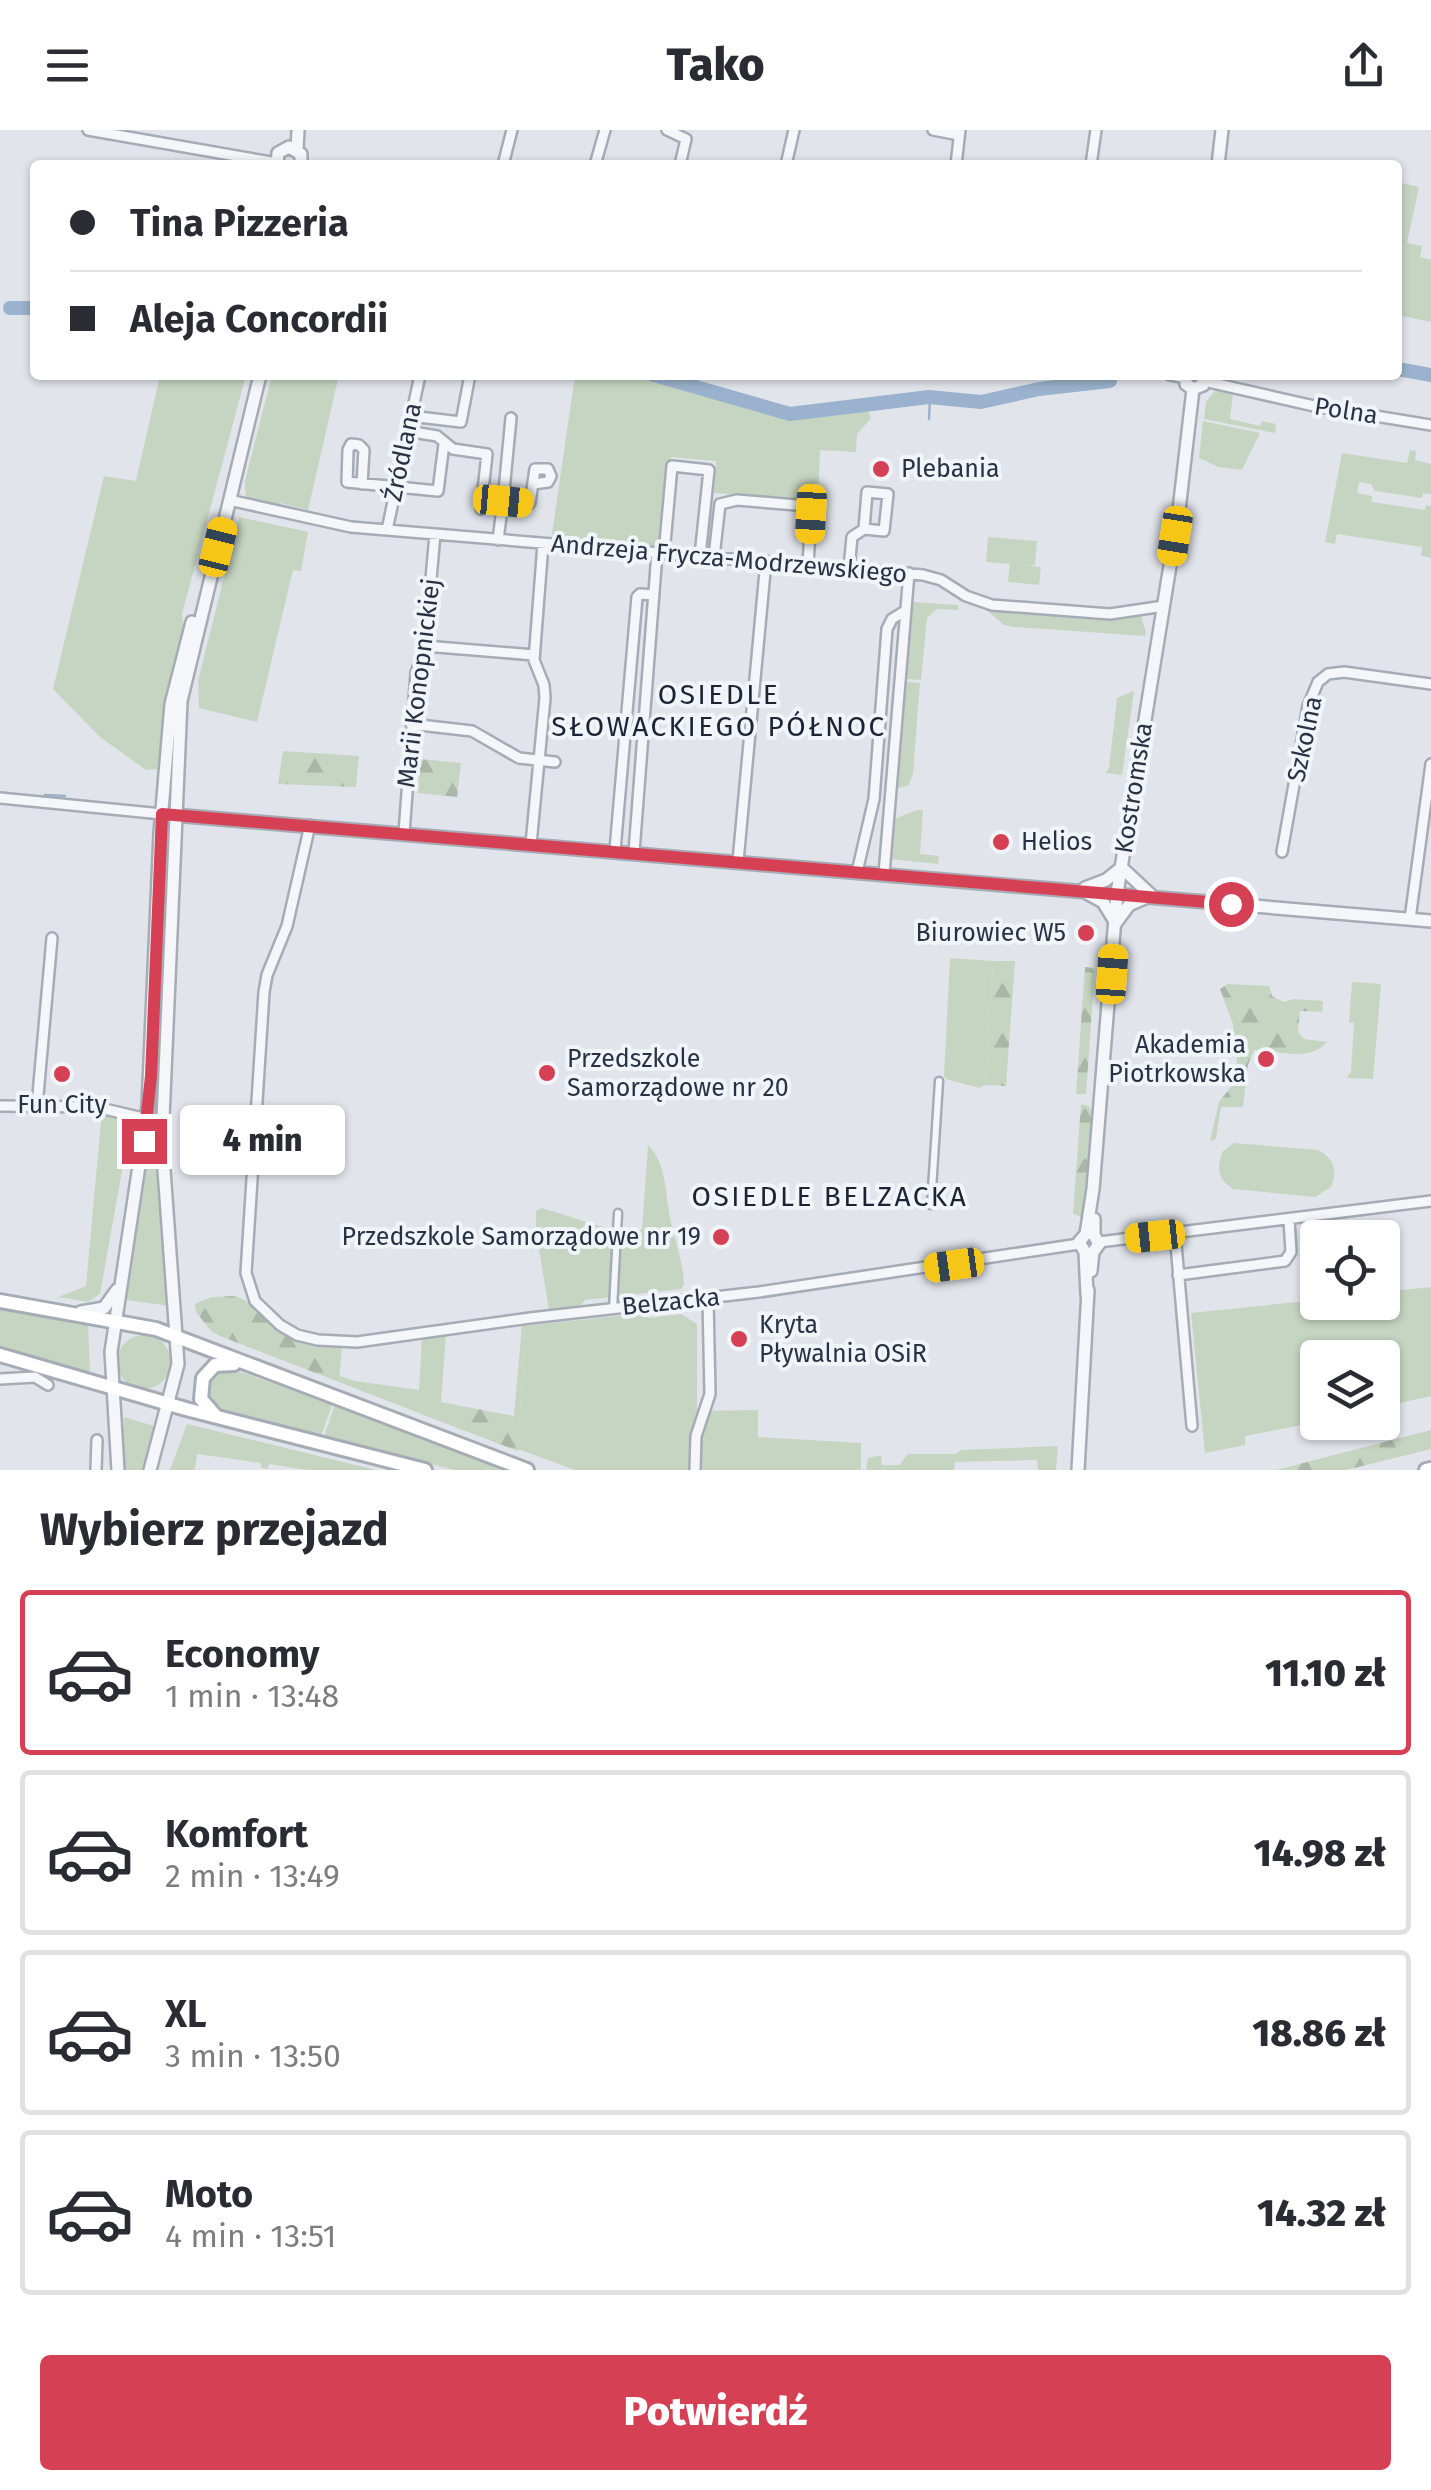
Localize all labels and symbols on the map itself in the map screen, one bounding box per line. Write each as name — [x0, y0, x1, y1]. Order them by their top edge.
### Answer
street label: Polna — [1312, 391, 1380, 431]
street label: Źródlana — [376, 399, 428, 504]
place label: Plebania — [901, 454, 1000, 484]
marker: Plebania — [870, 458, 892, 480]
car — [472, 483, 534, 519]
car — [794, 483, 828, 545]
car — [1155, 504, 1195, 568]
car — [196, 514, 240, 580]
street label: Andrzeja Frycza-Modrzewskiego — [550, 528, 908, 590]
street label: Marii Konopnickiej — [391, 577, 447, 789]
district label: OSIEDLE SŁOWACKIEGO PÓŁNOC — [551, 678, 887, 743]
street label: Szkolna — [1281, 693, 1329, 785]
street label: Kostromska — [1109, 720, 1159, 856]
place label: Helios — [1021, 827, 1092, 857]
marker: Helios — [990, 831, 1012, 853]
route start — [1209, 882, 1254, 927]
place label: Biurowiec W5 — [916, 918, 1066, 948]
marker: Biurowiec W5 — [1075, 922, 1097, 944]
car — [1095, 943, 1129, 1005]
place label: Akademia Piotrkowska — [1108, 1030, 1246, 1089]
place label: Przedszkole Samorządowe nr 20 — [567, 1044, 789, 1103]
marker: Akademia Piotrkowska — [1255, 1048, 1277, 1070]
marker: Przedszkole Samorządowe nr 20 — [536, 1062, 558, 1084]
marker: Fun City — [51, 1063, 73, 1085]
place label: Fun City — [17, 1090, 107, 1120]
callout: 4 min — [179, 1106, 344, 1176]
route end — [122, 1119, 167, 1164]
district label: OSIEDLE BELZACKA — [692, 1180, 968, 1213]
car — [1124, 1218, 1186, 1254]
place label: Przedszkole Samorządowe nr 19 — [342, 1222, 701, 1252]
marker: Przedszkole Samorządowe nr 19 — [710, 1226, 732, 1248]
car — [922, 1246, 986, 1284]
street label: Belzacka — [620, 1282, 722, 1322]
place label: Kryta Pływalnia OSiR — [759, 1310, 927, 1369]
marker: Kryta Pływalnia OSiR — [728, 1328, 750, 1350]

